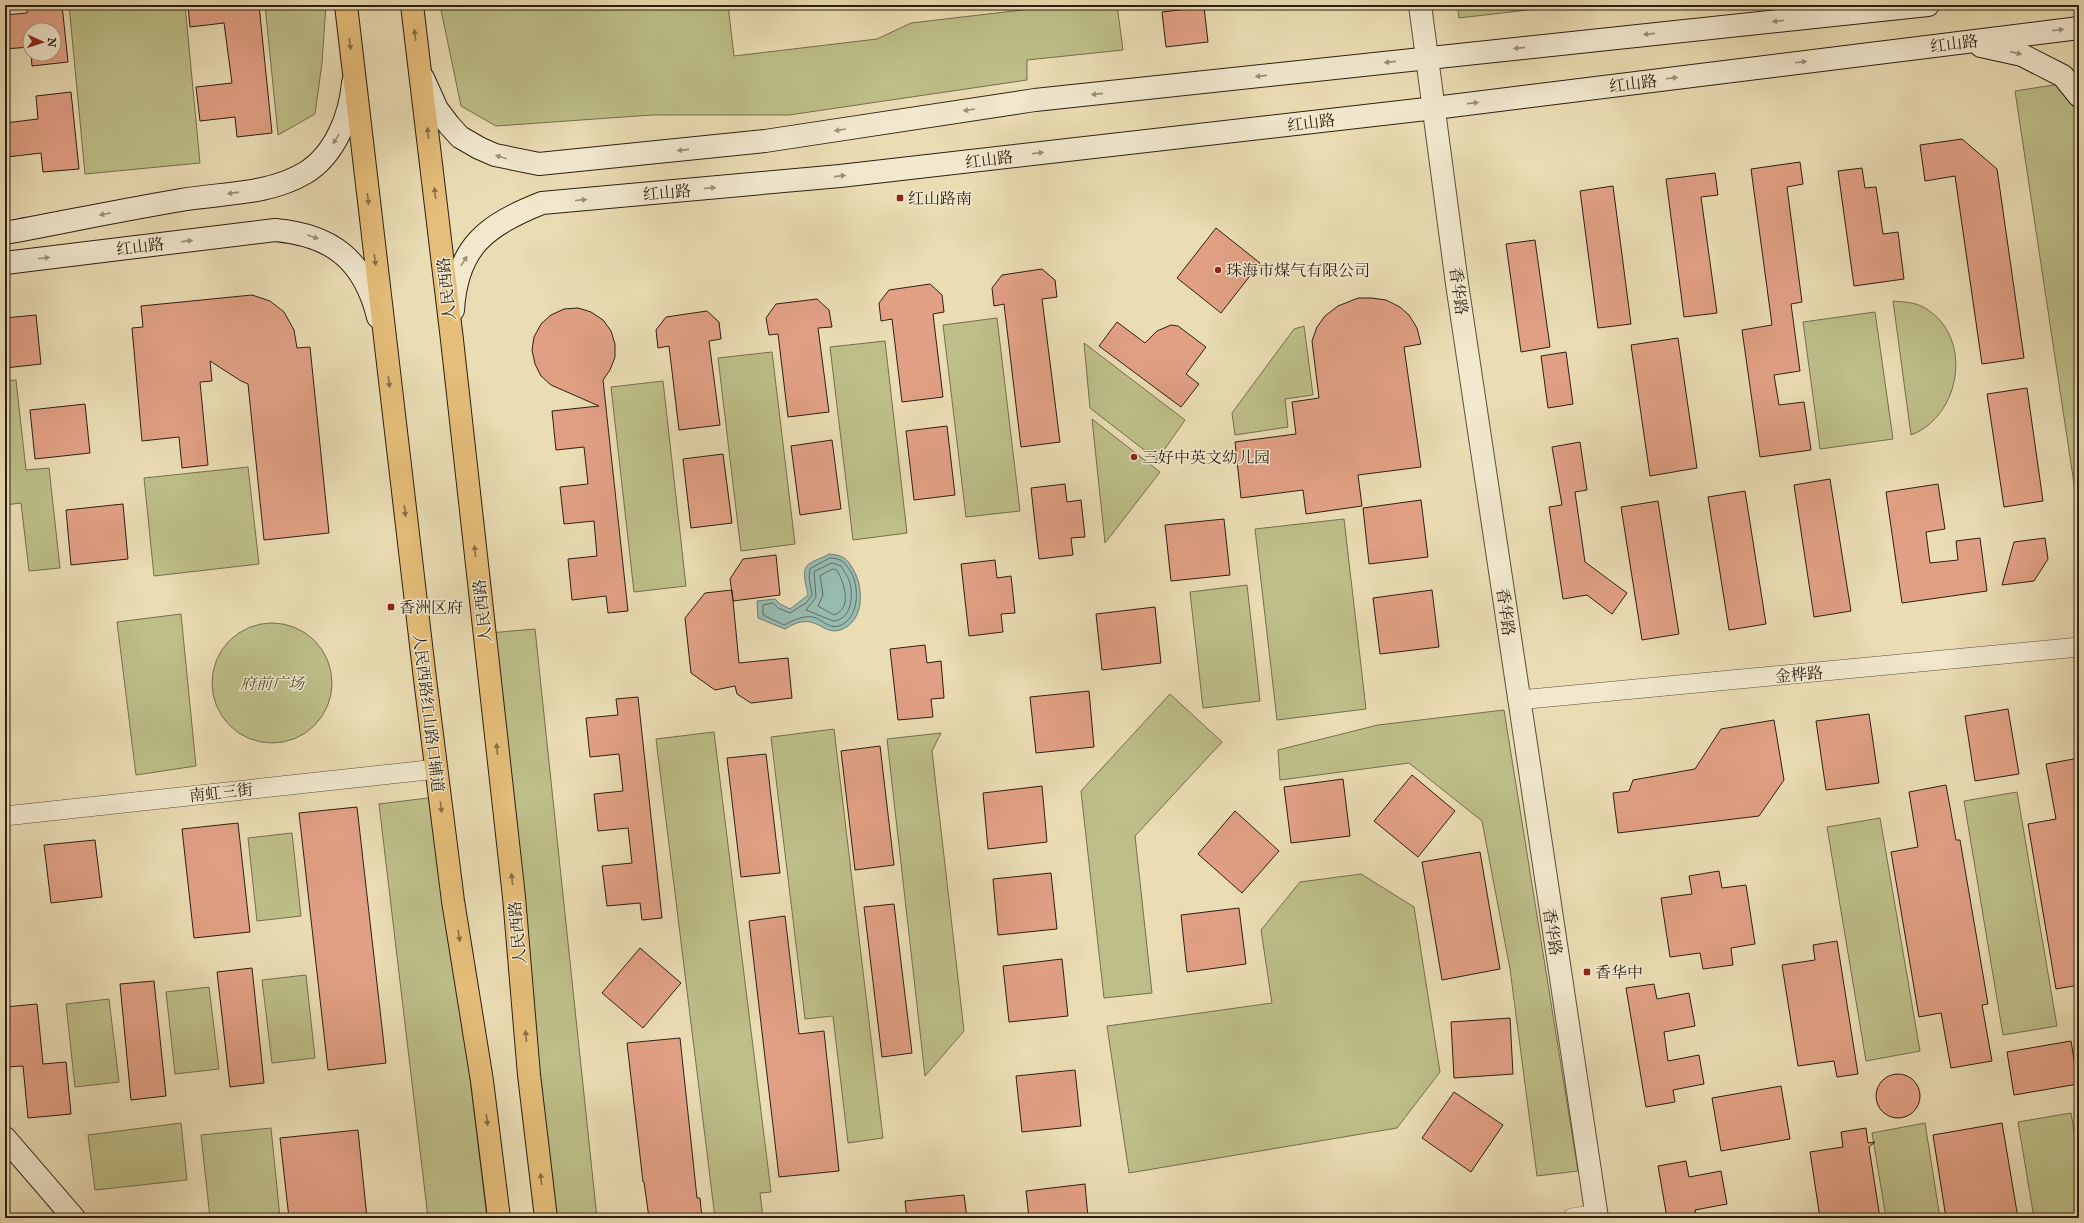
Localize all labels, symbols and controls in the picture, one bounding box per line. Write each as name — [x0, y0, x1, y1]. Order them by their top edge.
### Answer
one-way arrow — [1772, 17, 1784, 24]
north arrow — [22, 22, 62, 62]
one-way arrow — [2052, 27, 2064, 33]
one-way arrow — [412, 29, 418, 41]
one-way arrow — [1643, 31, 1655, 37]
street label: 红山路 — [1929, 32, 1979, 58]
text: N — [44, 36, 58, 48]
one-way arrow — [347, 38, 353, 50]
one-way arrow — [1513, 44, 1525, 51]
one-way arrow — [2010, 51, 2022, 57]
one-way arrow — [1384, 58, 1396, 65]
one-way arrow — [1795, 59, 1807, 65]
street label: 红山路 — [1608, 72, 1658, 98]
one-way arrow — [1255, 73, 1267, 79]
one-way arrow — [1666, 75, 1678, 81]
one-way arrow — [1091, 90, 1103, 97]
one-way arrow — [1467, 100, 1479, 106]
one-way arrow — [962, 107, 975, 113]
street label: 红山路 — [1286, 111, 1336, 137]
one-way arrow — [425, 127, 431, 139]
one-way arrow — [834, 127, 846, 133]
one-way arrow — [332, 133, 339, 145]
one-way arrow — [677, 146, 689, 153]
street label: 红山路 — [964, 148, 1014, 174]
one-way arrow — [1032, 150, 1044, 156]
one-way arrow — [495, 154, 507, 160]
one-way arrow — [834, 173, 846, 179]
street label: 红山路 — [642, 182, 692, 206]
one-way arrow — [704, 185, 716, 191]
one-way arrow — [432, 187, 438, 199]
one-way arrow — [227, 190, 239, 196]
place label: 红山路南 — [908, 190, 972, 210]
one-way arrow — [365, 193, 371, 205]
marker: 红山路南 — [895, 193, 905, 203]
one-way arrow — [575, 196, 587, 203]
one-way arrow — [98, 211, 111, 217]
one-way arrow — [308, 234, 320, 240]
street label: 红山路 — [115, 235, 165, 261]
one-way arrow — [181, 237, 193, 244]
one-way arrow — [372, 254, 378, 266]
one-way arrow — [38, 255, 50, 261]
one-way arrow — [461, 255, 468, 267]
street label: 人民西路 — [435, 256, 461, 322]
place label: 珠海市煤气有限公司 — [1226, 262, 1370, 282]
marker: 珠海市煤气有限公司 — [1213, 265, 1223, 275]
street label: 香华路 — [1444, 266, 1470, 316]
one-way arrow — [386, 376, 392, 388]
place label: 三好中英文幼儿园 — [1142, 449, 1270, 469]
marker: 三好中英文幼儿园 — [1129, 452, 1139, 462]
one-way arrow — [401, 505, 408, 518]
one-way arrow — [472, 545, 478, 557]
street label: 人民西路 — [471, 578, 497, 644]
street label: 香华路 — [1491, 587, 1517, 637]
place label: 香洲区府 — [399, 599, 463, 619]
marker: 香洲区府 — [386, 602, 396, 612]
street label: 人民西路红山路口辅道 — [407, 633, 447, 794]
street label: 金桦路 — [1774, 664, 1824, 688]
park label: 府前广场 — [240, 675, 306, 695]
one-way arrow — [494, 743, 500, 756]
street label: 南虹三街 — [188, 781, 254, 807]
one-way arrow — [438, 801, 444, 813]
one-way arrow — [508, 873, 515, 885]
street label: 人民西路 — [506, 900, 532, 966]
street label: 香华路 — [1537, 907, 1565, 958]
one-way arrow — [456, 930, 462, 942]
place label: 香华中 — [1595, 964, 1643, 984]
marker: 香华中 — [1582, 967, 1592, 977]
one-way arrow — [523, 1030, 529, 1042]
one-way arrow — [483, 1114, 490, 1126]
one-way arrow — [538, 1173, 545, 1185]

